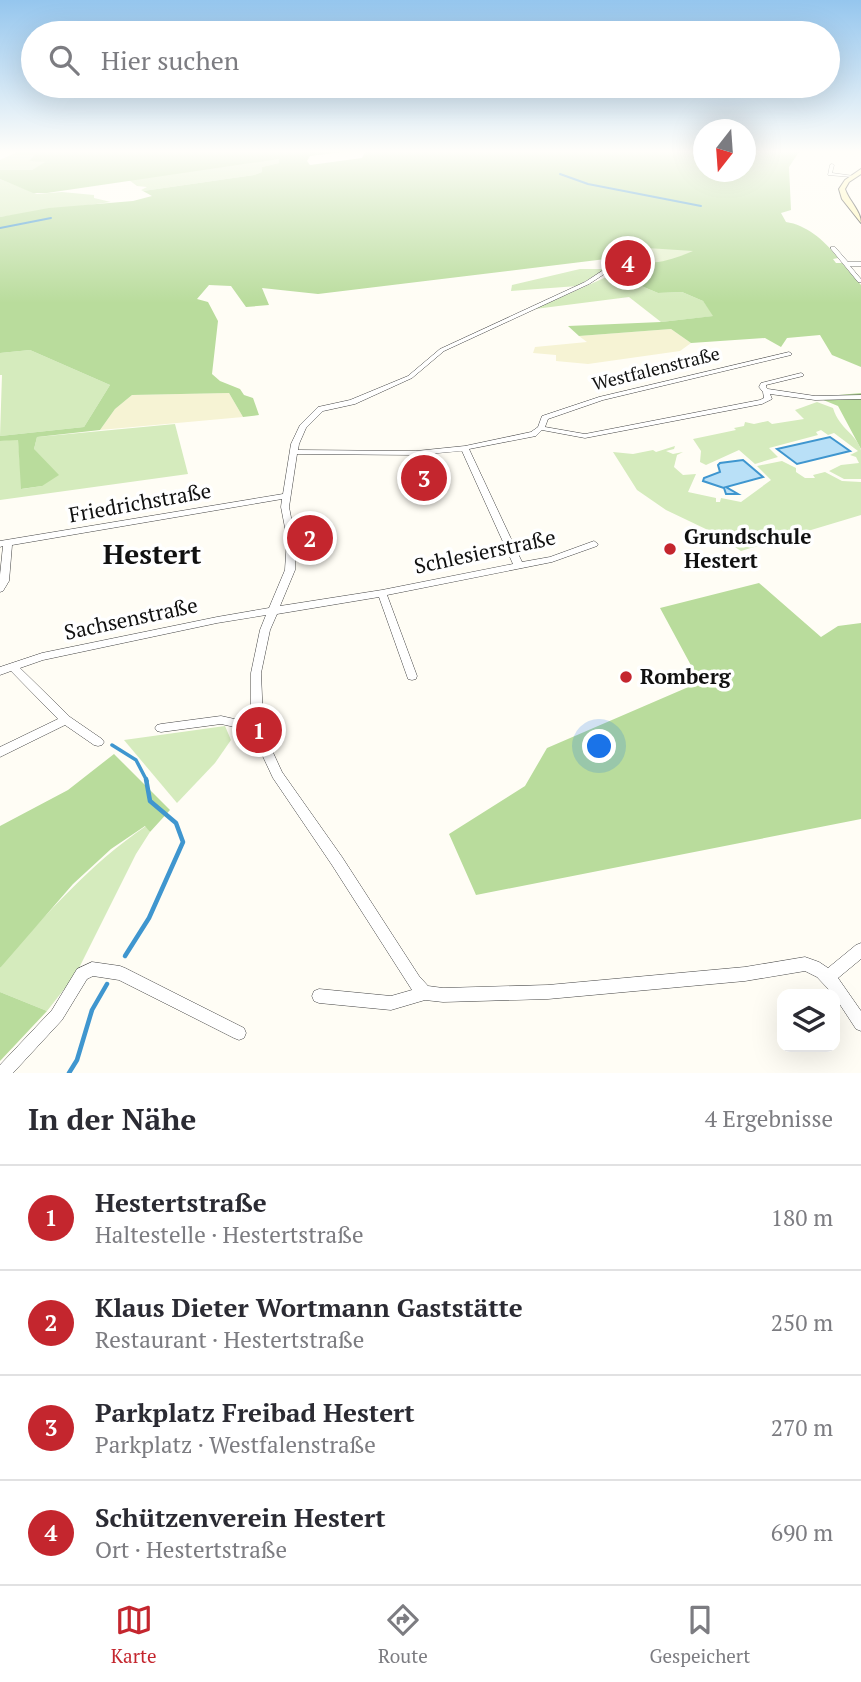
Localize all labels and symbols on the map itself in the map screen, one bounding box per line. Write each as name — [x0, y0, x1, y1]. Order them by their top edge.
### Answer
north arrow — [693, 119, 756, 182]
pin: 4 — [605, 237, 651, 289]
street label: Westfalenstraße — [589, 341, 722, 395]
pin: 3 — [401, 452, 447, 504]
street label: Friedrichstraße — [66, 476, 213, 528]
pin: 2 — [287, 512, 333, 564]
street label: Schlesierstraße — [412, 522, 558, 580]
place label: Grundschule Hestert — [684, 522, 812, 574]
district label: Hestert — [103, 535, 201, 572]
marker: Grundschule Hestert — [662, 541, 678, 557]
street label: Sachsenstraße — [62, 590, 200, 646]
place label: Romberg — [640, 662, 732, 690]
marker: Romberg — [618, 669, 634, 685]
pin: 1 — [236, 704, 282, 756]
your location — [582, 729, 616, 763]

